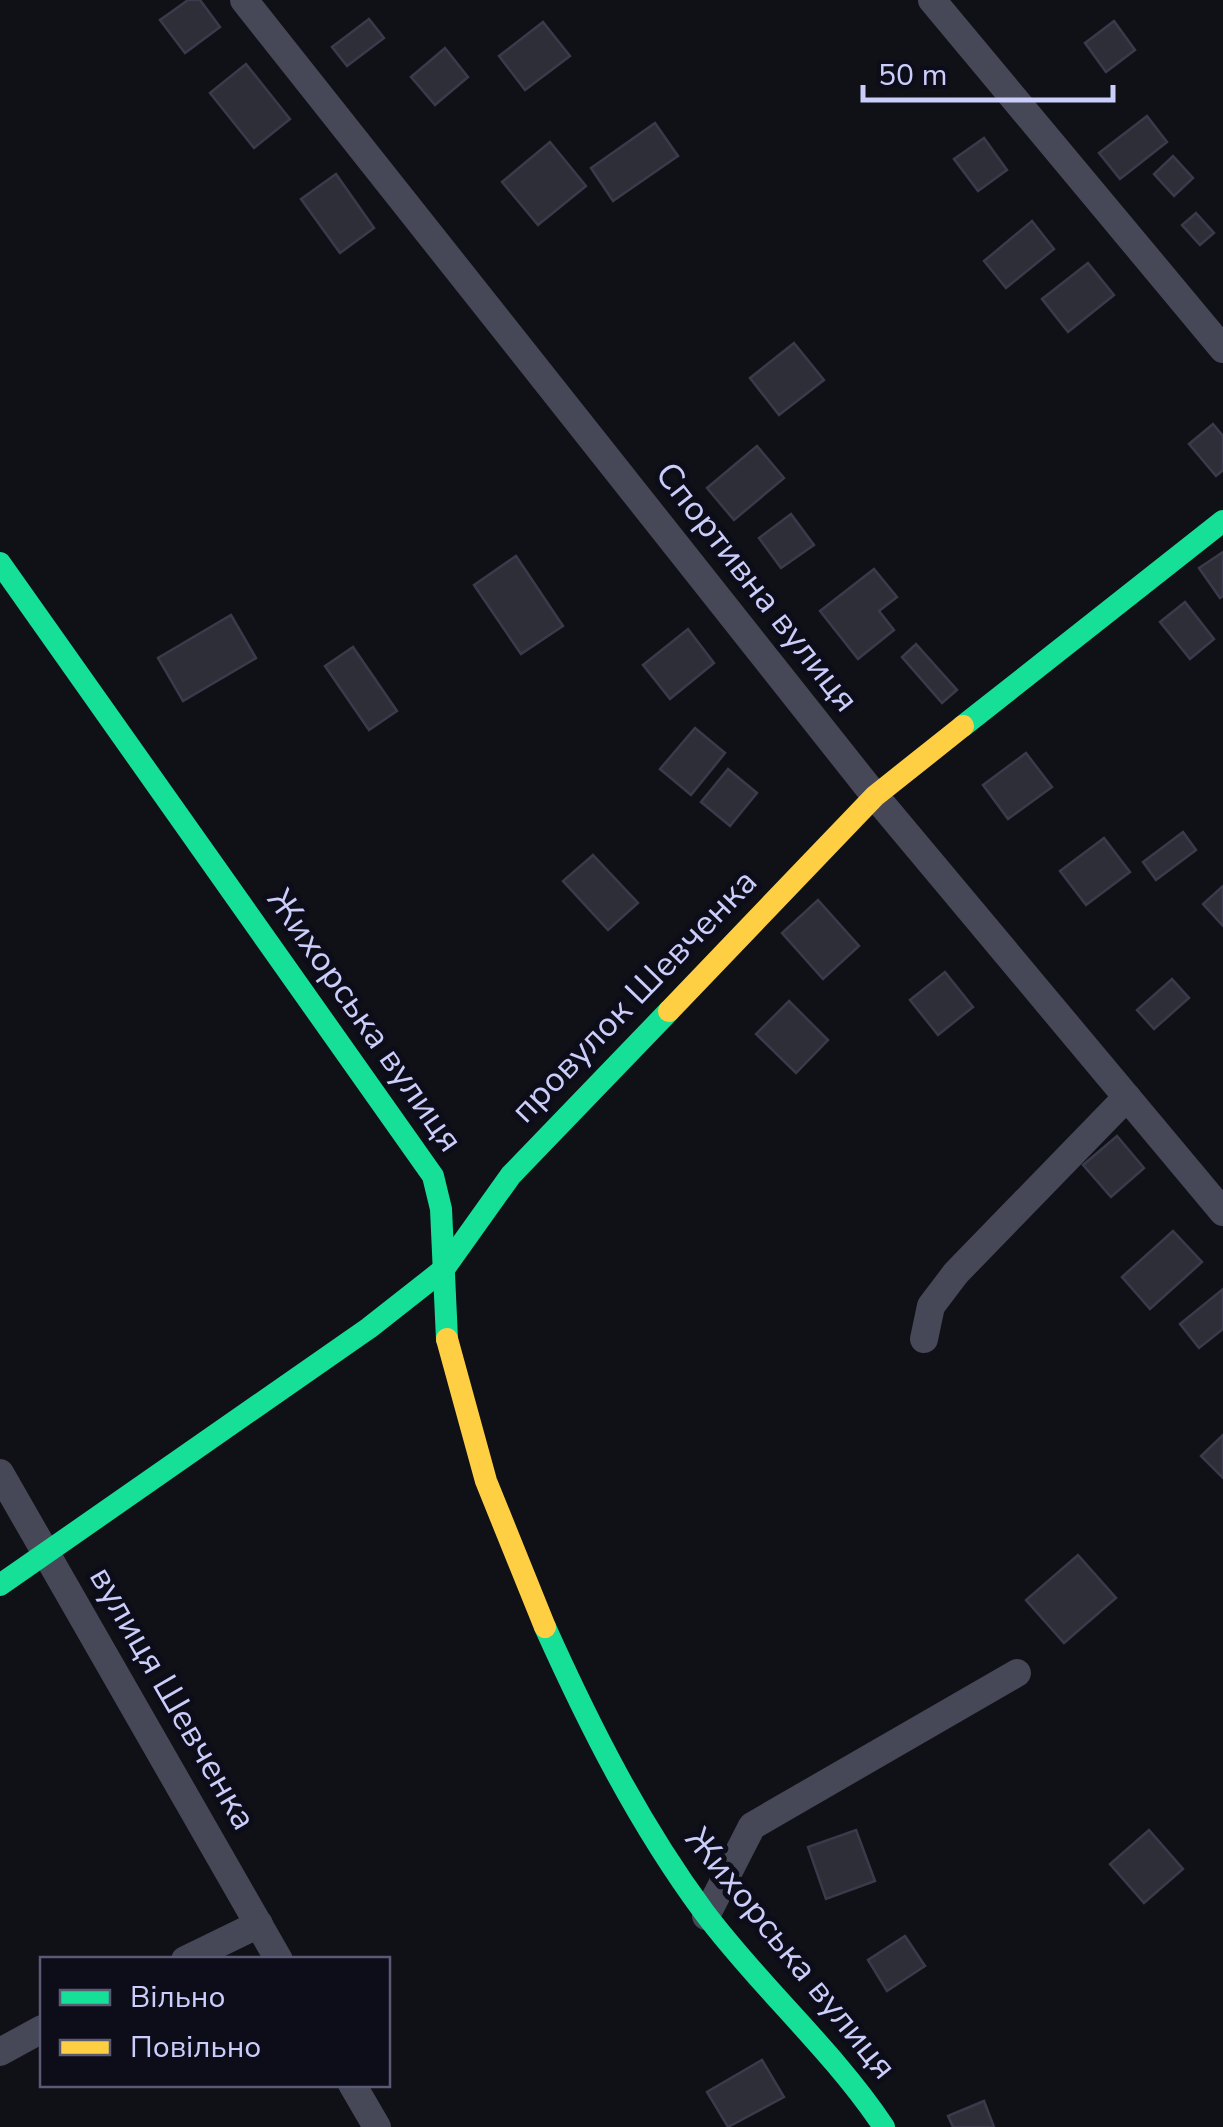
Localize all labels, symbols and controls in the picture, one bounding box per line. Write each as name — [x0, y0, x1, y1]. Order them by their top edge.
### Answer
scale bar — [863, 40, 1113, 102]
text: 50 m — [878, 55, 947, 96]
street label: Спортивна вулиця — [645, 452, 869, 722]
street label: провулок Шевченка — [500, 859, 768, 1133]
street label: Жихорська вулиця — [256, 879, 474, 1161]
street label: вулиця Шевченка — [78, 1558, 268, 1838]
street label: Жихорська вулиця — [675, 1817, 907, 2089]
legend — [40, 1957, 390, 2087]
text: Вільно — [130, 1977, 225, 2018]
text: Повільно — [130, 2027, 261, 2068]

